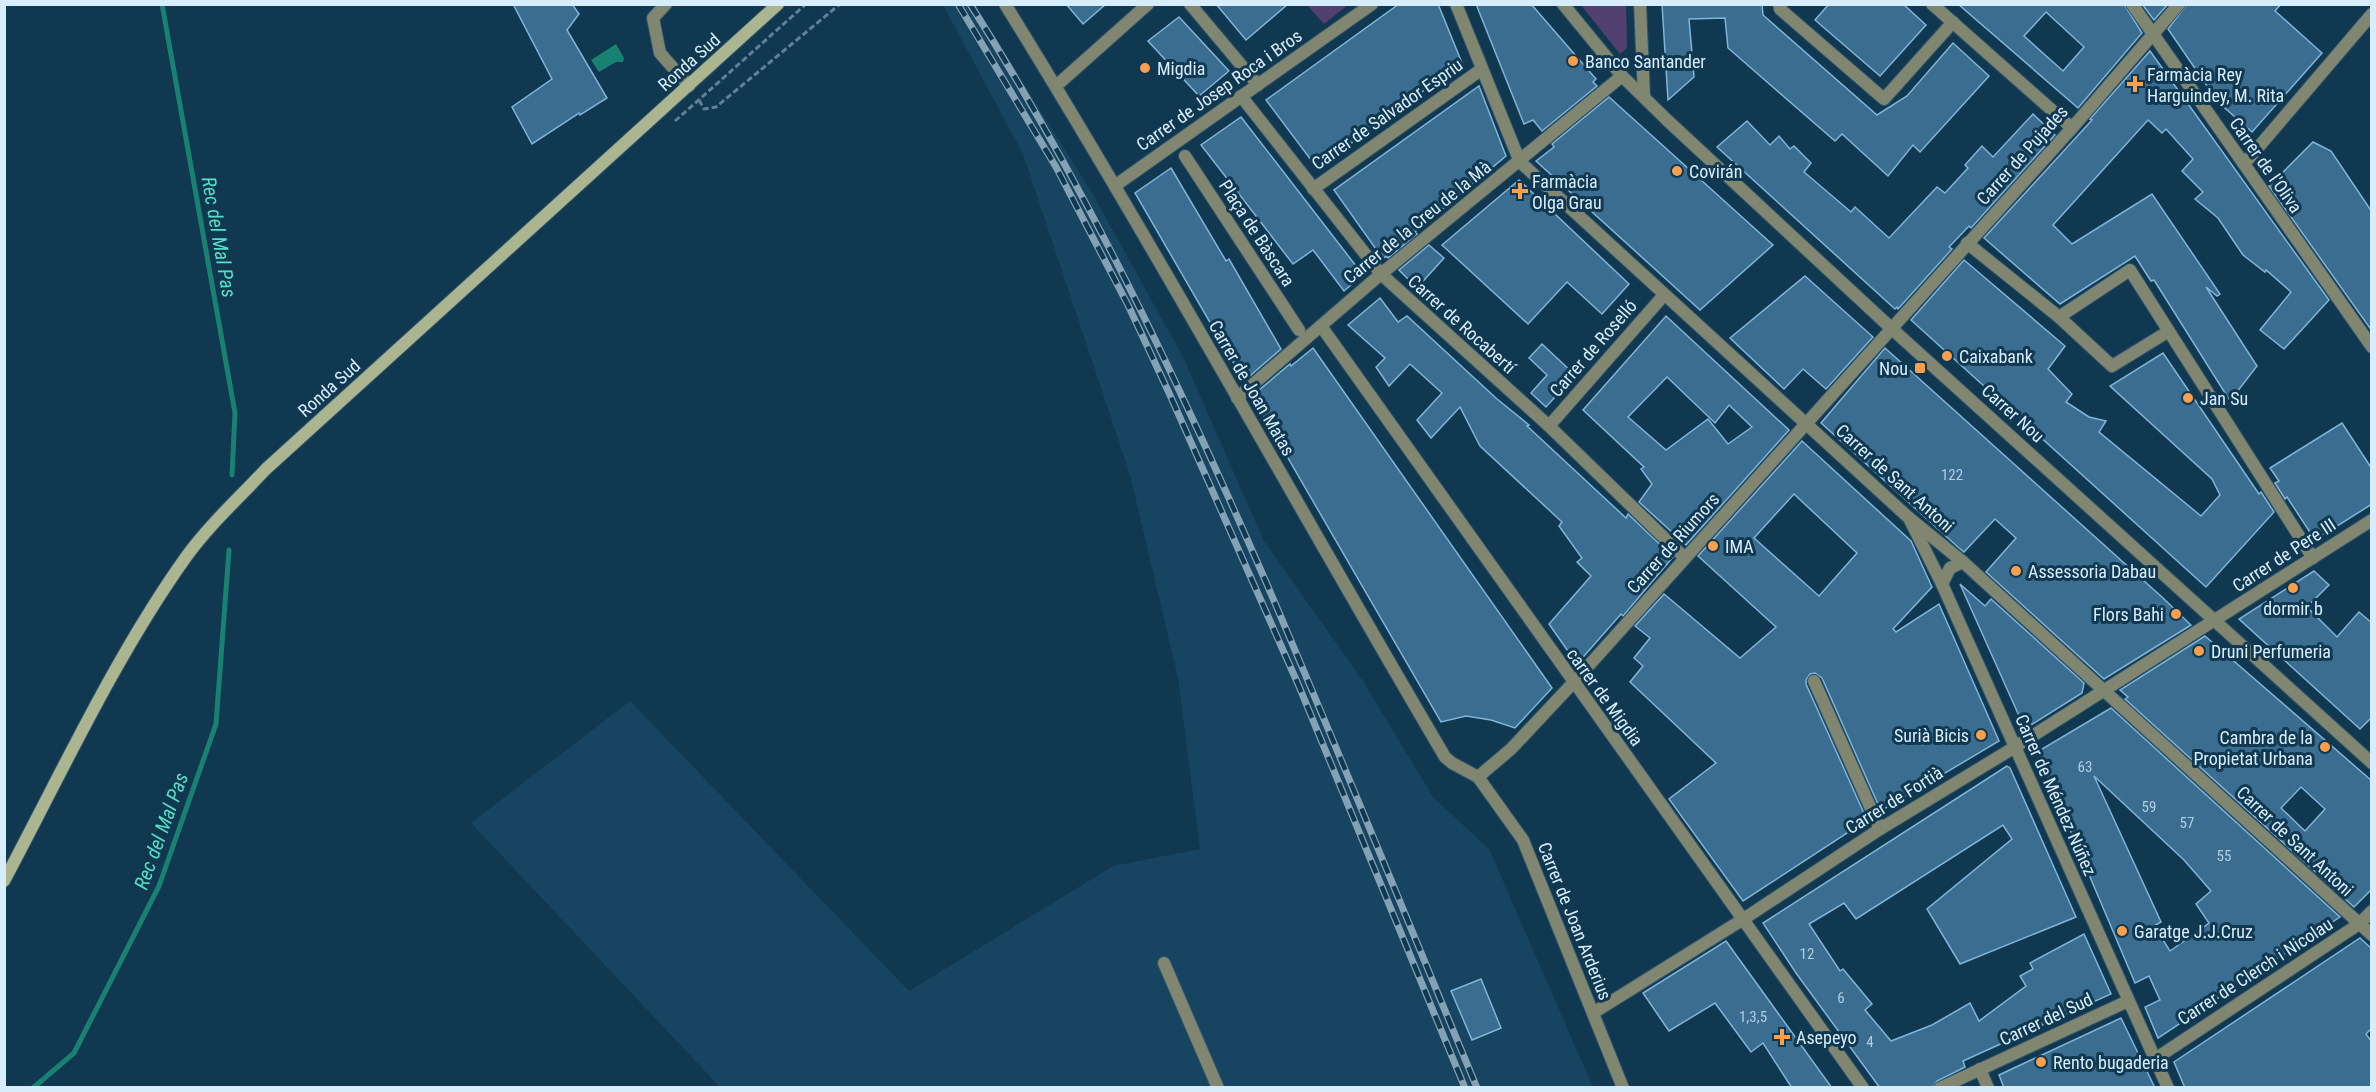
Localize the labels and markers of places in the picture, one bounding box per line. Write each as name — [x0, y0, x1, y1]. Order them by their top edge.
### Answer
place label: Banco Santander — [1585, 51, 1706, 72]
marker: Banco Santander — [1566, 54, 1580, 68]
place label: Migdia — [1157, 58, 1205, 79]
marker: Migdia — [1138, 61, 1152, 75]
place label: Farmàcia Rey Harguindey, M. Rita — [2147, 64, 2284, 106]
marker: Farmàcia Rey Harguindey, M. Rita — [2128, 77, 2142, 91]
place label: Covirán — [1689, 161, 1742, 182]
marker: Covirán — [1670, 164, 1684, 178]
place label: Farmàcia Olga Grau — [1532, 171, 1602, 213]
marker: Farmàcia Olga Grau — [1513, 184, 1527, 198]
place label: Caixabank — [1959, 346, 2033, 367]
marker: Caixabank — [1940, 349, 1954, 363]
place label: Nou — [1879, 358, 1908, 379]
marker: Nou — [1913, 361, 1927, 375]
place label: Jan Su — [2200, 388, 2248, 409]
marker: Jan Su — [2181, 391, 2195, 405]
place label: IMA — [1725, 536, 1754, 557]
marker: IMA — [1706, 539, 1720, 553]
place label: Assessoria Dabau — [2028, 561, 2156, 582]
marker: Assessoria Dabau — [2009, 564, 2023, 578]
marker: dormir b — [2286, 581, 2300, 595]
place label: dormir b — [2263, 598, 2323, 619]
place label: Flors Bahi — [2093, 604, 2164, 625]
marker: Flors Bahi — [2169, 607, 2183, 621]
place label: Druni Perfumeria — [2211, 641, 2331, 662]
marker: Druni Perfumeria — [2192, 644, 2206, 658]
place label: Surià Bicis — [1894, 725, 1969, 746]
place label: Cambra de la Propietat Urbana — [2193, 727, 2313, 769]
marker: Surià Bicis — [1974, 728, 1988, 742]
marker: Cambra de la Propietat Urbana — [2318, 740, 2332, 754]
place label: Garatge J.J.Cruz — [2134, 921, 2253, 942]
marker: Garatge J.J.Cruz — [2115, 924, 2129, 938]
place label: Asepeyo — [1796, 1027, 1857, 1048]
marker: Asepeyo — [1773, 1028, 1791, 1046]
place label: Rento bugaderia — [2053, 1052, 2169, 1073]
marker: Rento bugaderia — [2034, 1055, 2048, 1069]

